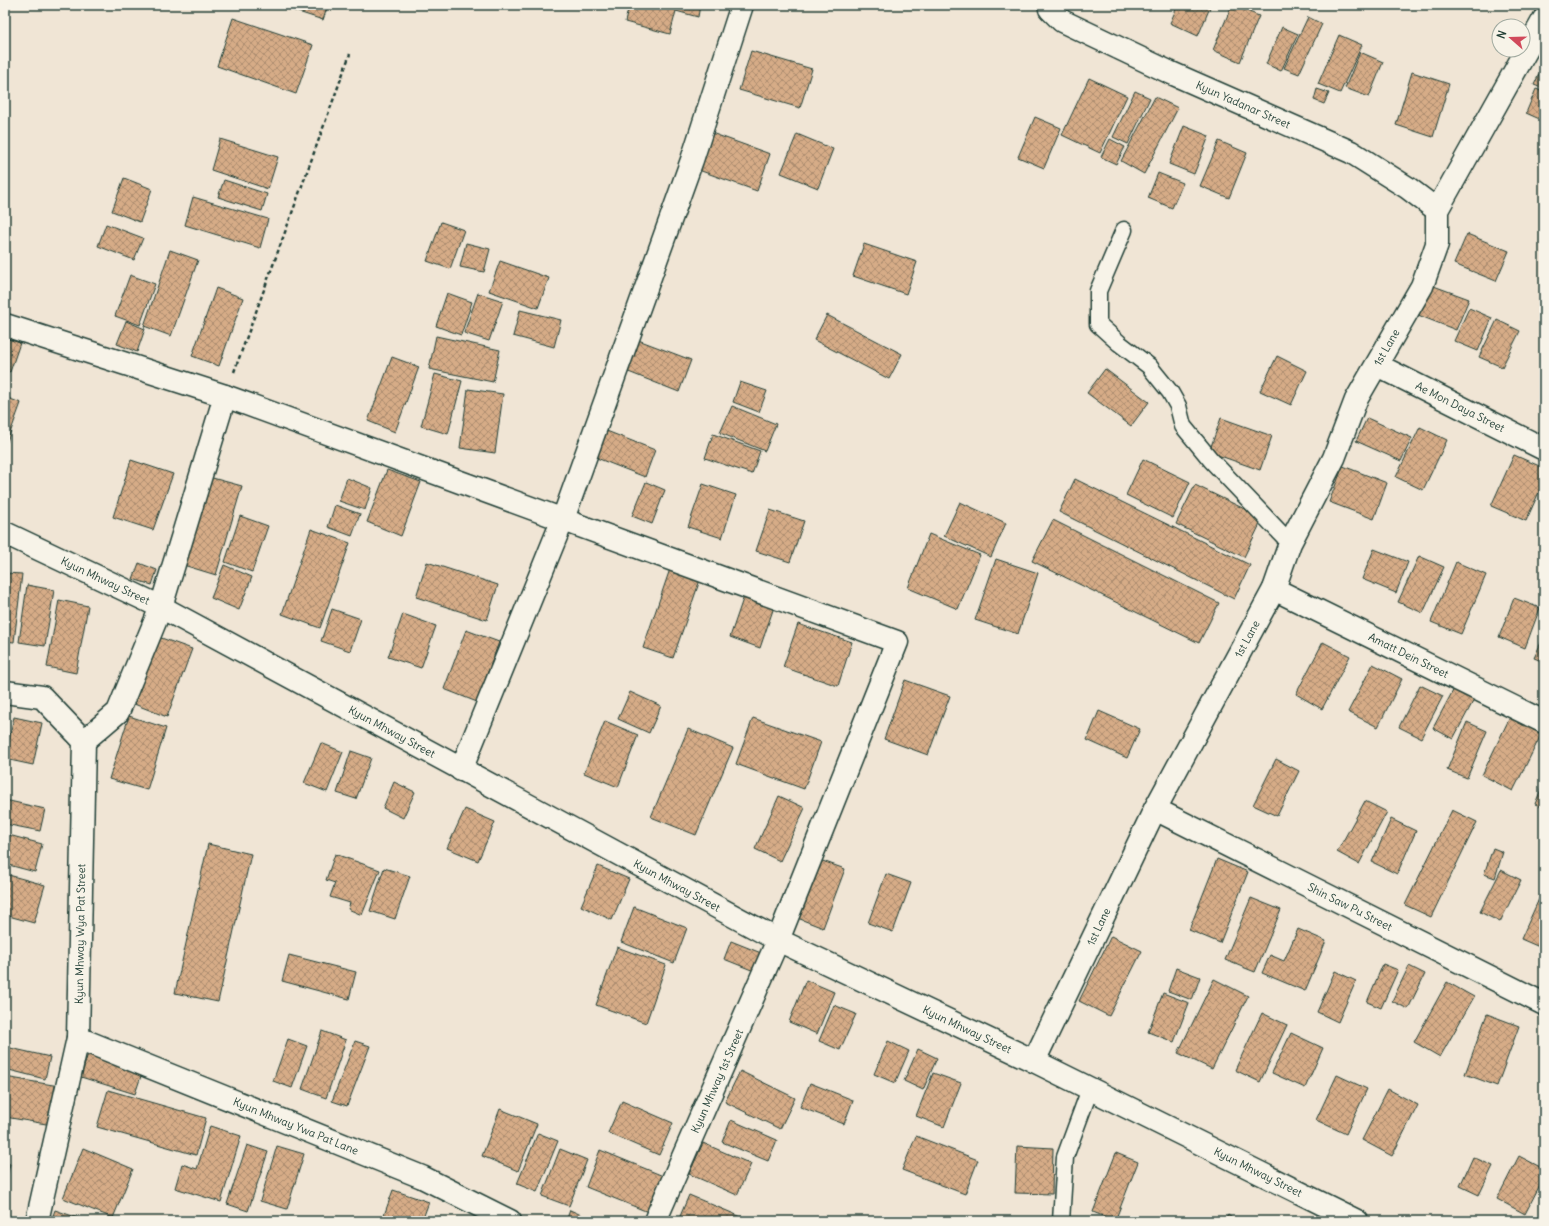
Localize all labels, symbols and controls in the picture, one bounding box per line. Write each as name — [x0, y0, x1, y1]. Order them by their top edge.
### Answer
north arrow — [1491, 18, 1531, 58]
text: N — [1494, 29, 1509, 41]
street label: Kyun Yadanar Street — [1194, 78, 1293, 132]
street label: 1st Lane — [1370, 326, 1403, 368]
street label: Ae Mon Daya Street — [1413, 378, 1507, 435]
street label: Kyun Mhway Street — [59, 554, 152, 608]
street label: 1st Lane — [1231, 618, 1263, 660]
street label: Amatt Dein Street — [1366, 630, 1451, 681]
street label: Kyun Mhway Street — [346, 702, 438, 761]
street label: Kyun Mhway Street — [631, 856, 723, 915]
street label: Kyun Mhway Wya Pat Street — [72, 863, 88, 1004]
street label: Shin Saw Pu Street — [1305, 880, 1395, 934]
street label: 1st Lane — [1083, 905, 1114, 948]
street label: Kyun Mhway Street — [920, 1002, 1014, 1057]
street label: Kyun Mhway 1st Street — [688, 1027, 746, 1135]
street label: Kyun Mhway Ywa Pat Lane — [231, 1094, 361, 1158]
street label: Kyun Mhway Street — [1212, 1144, 1305, 1200]

